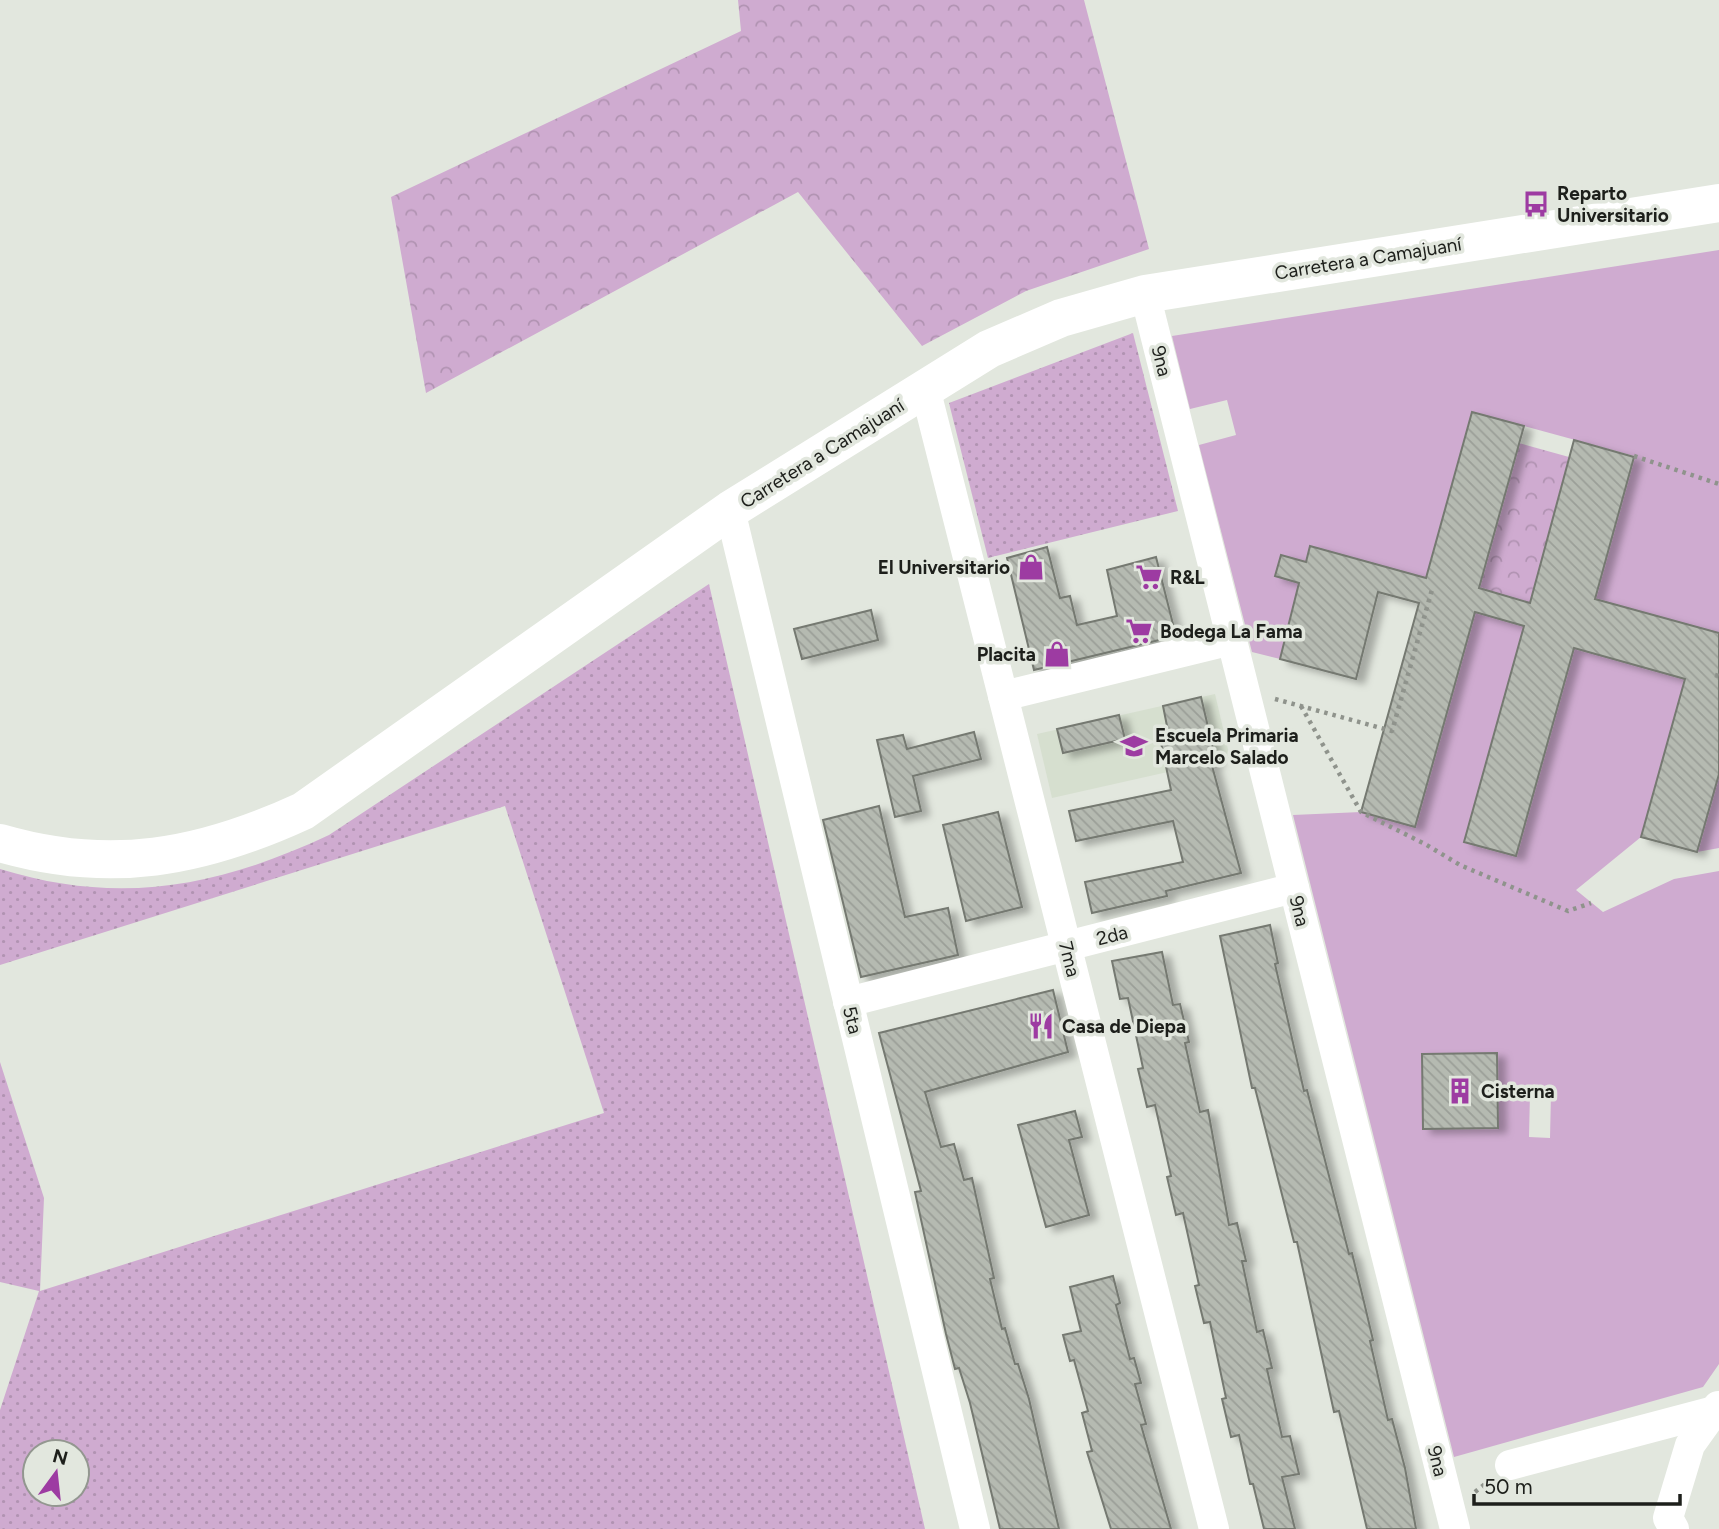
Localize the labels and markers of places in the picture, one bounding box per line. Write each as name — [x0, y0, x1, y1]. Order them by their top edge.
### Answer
place label: Reparto Universitario — [1557, 182, 1669, 227]
bus stop icon: Reparto Universitario — [1521, 189, 1551, 219]
shop icon: El Universitario — [1016, 552, 1046, 582]
place label: El Universitario — [878, 556, 1010, 579]
supermarket icon: R&L — [1134, 562, 1164, 592]
place label: R&L — [1170, 566, 1205, 589]
supermarket icon: Bodega La Fama — [1124, 616, 1154, 646]
place label: Bodega La Fama — [1160, 620, 1303, 643]
shop icon: Placita — [1042, 639, 1072, 669]
place label: Placita — [977, 643, 1036, 666]
place label: Escuela Primaria Marcelo Salado — [1155, 724, 1299, 769]
school or university icon: Escuela Primaria Marcelo Salado — [1119, 731, 1149, 761]
restaurant icon: Casa de Diepa — [1026, 1011, 1056, 1041]
place label: Casa de Diepa — [1062, 1015, 1186, 1038]
building icon: Cisterna — [1445, 1076, 1475, 1106]
place label: Cisterna — [1481, 1080, 1555, 1103]

